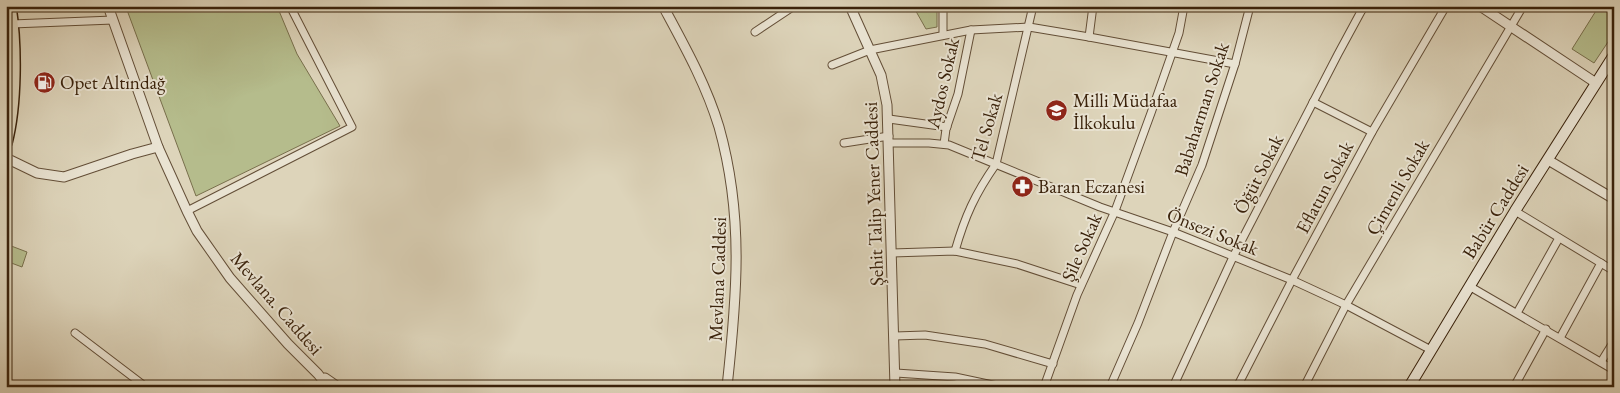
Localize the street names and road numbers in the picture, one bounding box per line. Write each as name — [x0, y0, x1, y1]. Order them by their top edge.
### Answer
street label: Aydos Sokak — [920, 34, 965, 132]
street label: Babaharman Sokak — [1168, 38, 1235, 179]
street label: Tel Sokak — [965, 89, 1008, 164]
street label: Şehit Talip Yener Caddesi — [858, 101, 889, 286]
street label: Öğüt Sokak — [1228, 129, 1290, 218]
street label: Çimenli Sokak — [1360, 134, 1435, 240]
street label: Eflatun Sokak — [1290, 136, 1360, 238]
street label: Babür Caddesi — [1456, 159, 1535, 263]
street label: Önsezi Sokak — [1163, 202, 1263, 262]
street label: Şile Sokak — [1055, 208, 1108, 285]
street label: Mevlana Caddesi — [703, 216, 732, 342]
street label: Mevlana. Caddesi — [225, 246, 329, 360]

